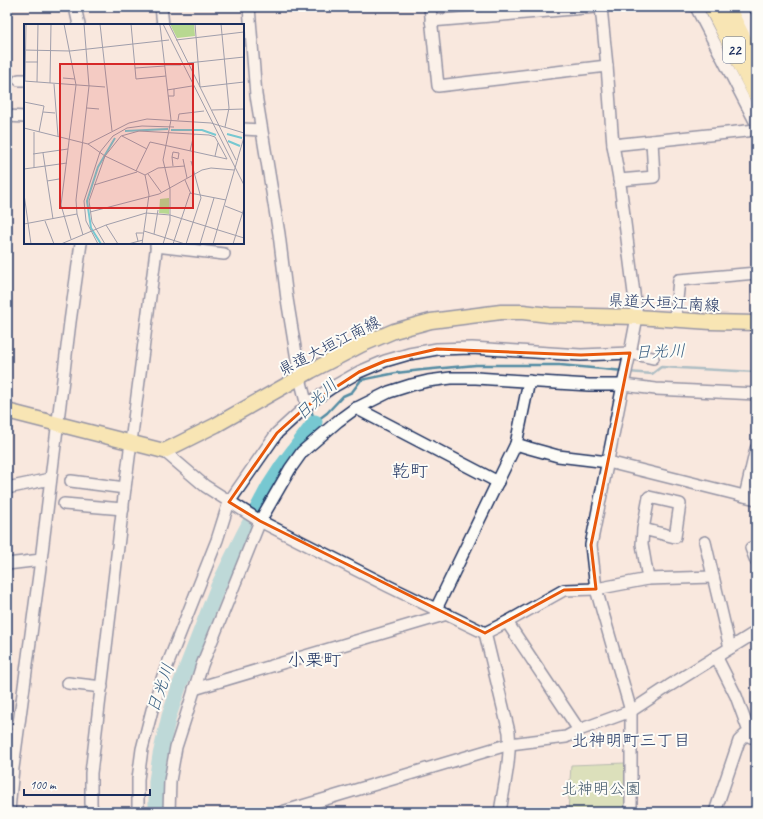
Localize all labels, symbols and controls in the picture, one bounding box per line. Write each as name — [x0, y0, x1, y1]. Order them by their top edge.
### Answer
inset map — [24, 24, 244, 244]
road number: 22 — [723, 37, 745, 63]
street label: 県道大垣江南線 — [607, 290, 720, 316]
street label: 県道大垣江南線 — [275, 312, 384, 380]
water label: 日光川 — [634, 340, 686, 363]
water label: 日光川 — [291, 374, 342, 424]
district label: 乾町 — [392, 460, 428, 482]
district label: 小栗町 — [287, 649, 341, 671]
water label: 日光川 — [142, 661, 179, 716]
district label: 北神明町三丁目 — [572, 730, 691, 751]
scale bar — [24, 771, 150, 797]
text: 100 m — [30, 777, 57, 793]
park label: 北神明公園 — [561, 779, 641, 799]

